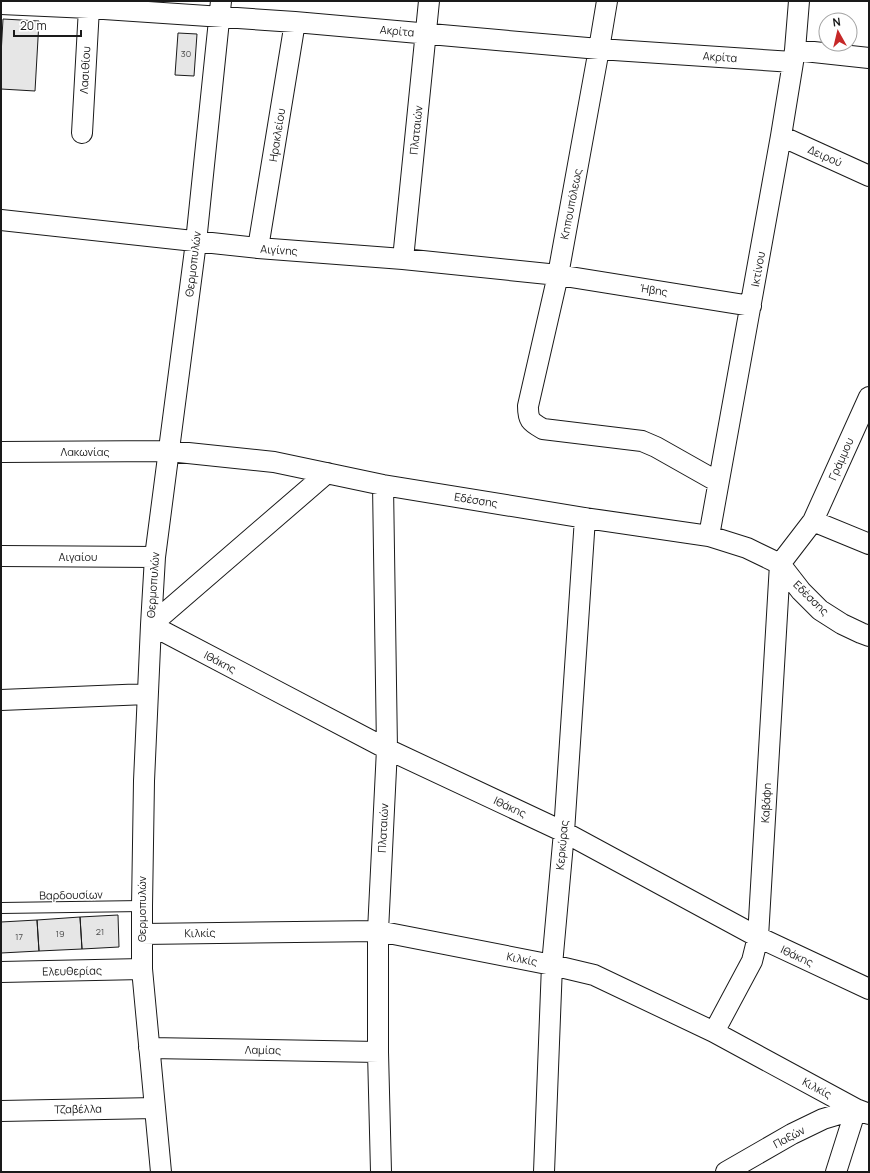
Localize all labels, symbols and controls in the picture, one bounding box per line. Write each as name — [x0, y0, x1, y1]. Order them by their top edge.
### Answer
scale bar — [14, 12, 81, 38]
north arrow — [818, 12, 858, 52]
text: N — [832, 14, 842, 30]
text: 20 m — [20, 17, 47, 34]
street label: Ακρίτα — [379, 22, 415, 39]
street label: Λασιθίου — [76, 46, 93, 94]
house number: 30 — [181, 47, 191, 60]
street label: Ακρίτα — [702, 48, 738, 65]
street label: Πλαταιών — [405, 104, 426, 155]
street label: Ηρακλείου — [265, 107, 288, 163]
street label: Δειρού — [806, 141, 845, 170]
street label: Κηπουπόλεως — [556, 167, 585, 241]
street label: Θερμοπυλών — [181, 230, 204, 298]
street label: Αιγίνης — [260, 241, 298, 258]
street label: Ικτίνου — [747, 250, 768, 288]
street label: Ήβης — [639, 280, 669, 299]
street label: Γράμμου — [824, 435, 857, 483]
street label: Λακωνίας — [61, 444, 109, 459]
street label: Εδέσσης — [453, 489, 499, 510]
street label: Αιγαίου — [59, 549, 97, 564]
street label: Θερμοπυλών — [143, 551, 162, 619]
street label: Εδέσσης — [790, 577, 832, 618]
street label: Ιθάκης — [201, 647, 239, 676]
street label: Καβάφη — [757, 782, 774, 824]
street label: Ιθάκης — [491, 792, 529, 821]
street label: Πλαταιών — [374, 802, 391, 853]
street label: Κερκύρας — [552, 819, 571, 870]
street label: Θερμοπυλών — [134, 875, 149, 942]
street label: Βαρδουσίων — [39, 886, 103, 903]
house number: 21 — [96, 925, 104, 938]
street label: Κιλκίς — [184, 925, 216, 940]
house number: 19 — [55, 927, 65, 940]
house number: 17 — [15, 930, 23, 943]
street label: Ιθάκης — [778, 941, 816, 970]
street label: Κιλκίς — [505, 948, 539, 969]
street label: Ελευθερίας — [42, 962, 102, 979]
street label: Λαμίας — [245, 1042, 281, 1057]
street label: Κιλκίς — [800, 1074, 834, 1101]
street label: Τζαβέλλα — [54, 1101, 102, 1116]
street label: Παξών — [770, 1122, 808, 1151]

